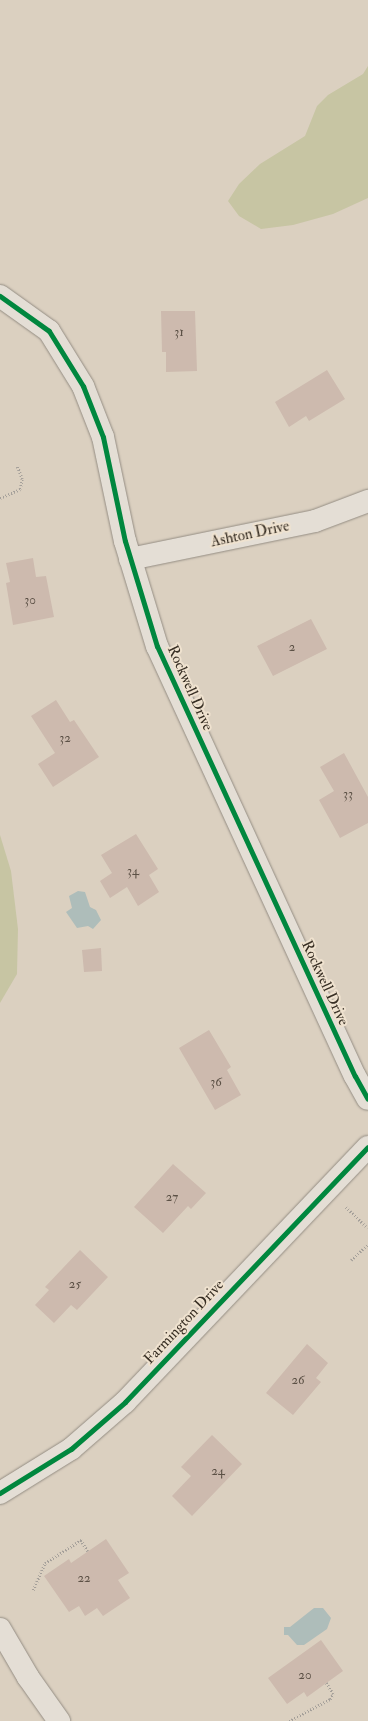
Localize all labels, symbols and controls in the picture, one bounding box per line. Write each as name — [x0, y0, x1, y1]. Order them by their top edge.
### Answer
house number: 31 — [174, 324, 184, 340]
street label: Ashton Drive — [209, 517, 291, 551]
house number: 30 — [24, 592, 36, 608]
house number: 2 — [289, 639, 295, 655]
street label: Rockwell Drive — [163, 643, 217, 733]
house number: 32 — [59, 730, 71, 746]
house number: 33 — [343, 786, 353, 802]
house number: 34 — [127, 863, 139, 879]
street label: Rockwell Drive — [298, 938, 352, 1028]
house number: 36 — [210, 1074, 222, 1090]
house number: 27 — [166, 1189, 178, 1205]
house number: 25 — [69, 1276, 81, 1292]
street label: Farmington Drive — [140, 1276, 228, 1368]
house number: 26 — [291, 1372, 305, 1388]
house number: 24 — [211, 1463, 225, 1479]
house number: 22 — [77, 1570, 91, 1586]
house number: 20 — [298, 1667, 312, 1683]

